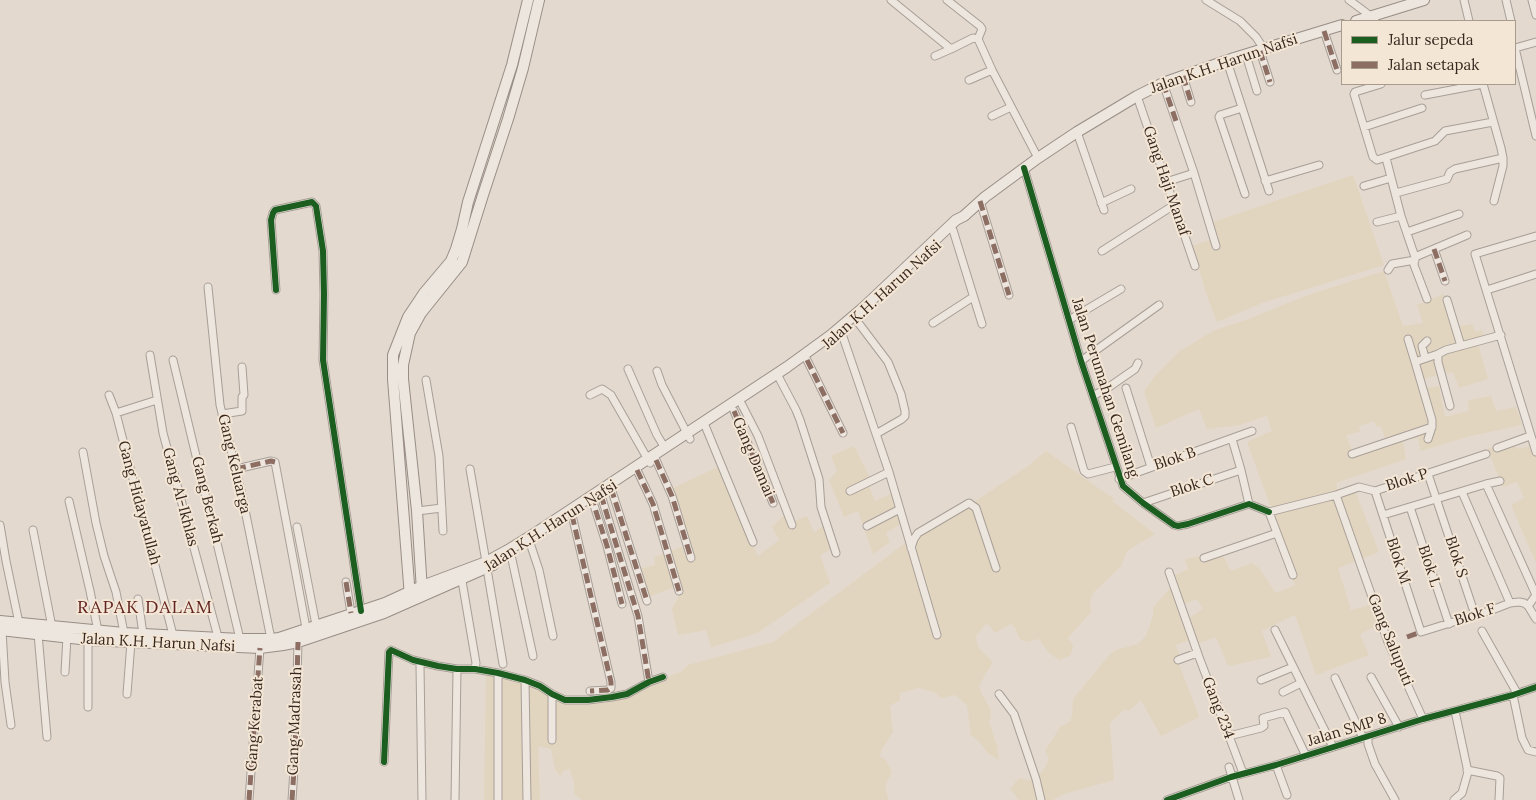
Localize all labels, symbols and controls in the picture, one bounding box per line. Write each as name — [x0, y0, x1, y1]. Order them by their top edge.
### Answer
legend — [1341, 20, 1516, 85]
street label: Jalan K.H. Harun Nafsi — [1148, 30, 1300, 98]
text: Jalur sepeda — [1388, 30, 1473, 49]
text: Jalan setapak — [1388, 55, 1479, 74]
street label: Gang Haji Manaf — [1139, 124, 1193, 238]
street label: Jalan K.H. Harun Nafsi — [819, 237, 945, 353]
street label: Jalan Perumahan Gemilang — [1067, 296, 1143, 480]
street label: Gang Keluarga — [214, 412, 254, 516]
street label: Gang Damai — [728, 414, 778, 500]
street label: Gang Hidayatullah — [114, 439, 164, 567]
street label: Blok B — [1152, 443, 1198, 475]
street label: Gang Al-Ikhlas — [158, 445, 202, 549]
street label: Gang Berkah — [187, 455, 227, 545]
street label: Blok P — [1384, 465, 1430, 495]
street label: Blok C — [1168, 471, 1216, 501]
street label: Jalan K.H. Harun Nafsi — [481, 476, 621, 576]
street label: Blok S — [1441, 534, 1471, 580]
street label: Blok M — [1382, 535, 1414, 587]
street label: Blok L — [1414, 543, 1444, 589]
street label: Gang Saluputi — [1363, 591, 1417, 689]
district label: RAPAK DALAM — [76, 597, 214, 619]
street label: Blok F — [1452, 600, 1498, 630]
street label: Jalan K.H. Harun Nafsi — [80, 630, 236, 656]
street label: Gang Madrasah — [284, 666, 306, 776]
street label: Gang 234 — [1198, 675, 1238, 741]
street label: Gang Kerabat — [243, 676, 267, 772]
street label: Jalan SMP 8 — [1305, 709, 1389, 751]

